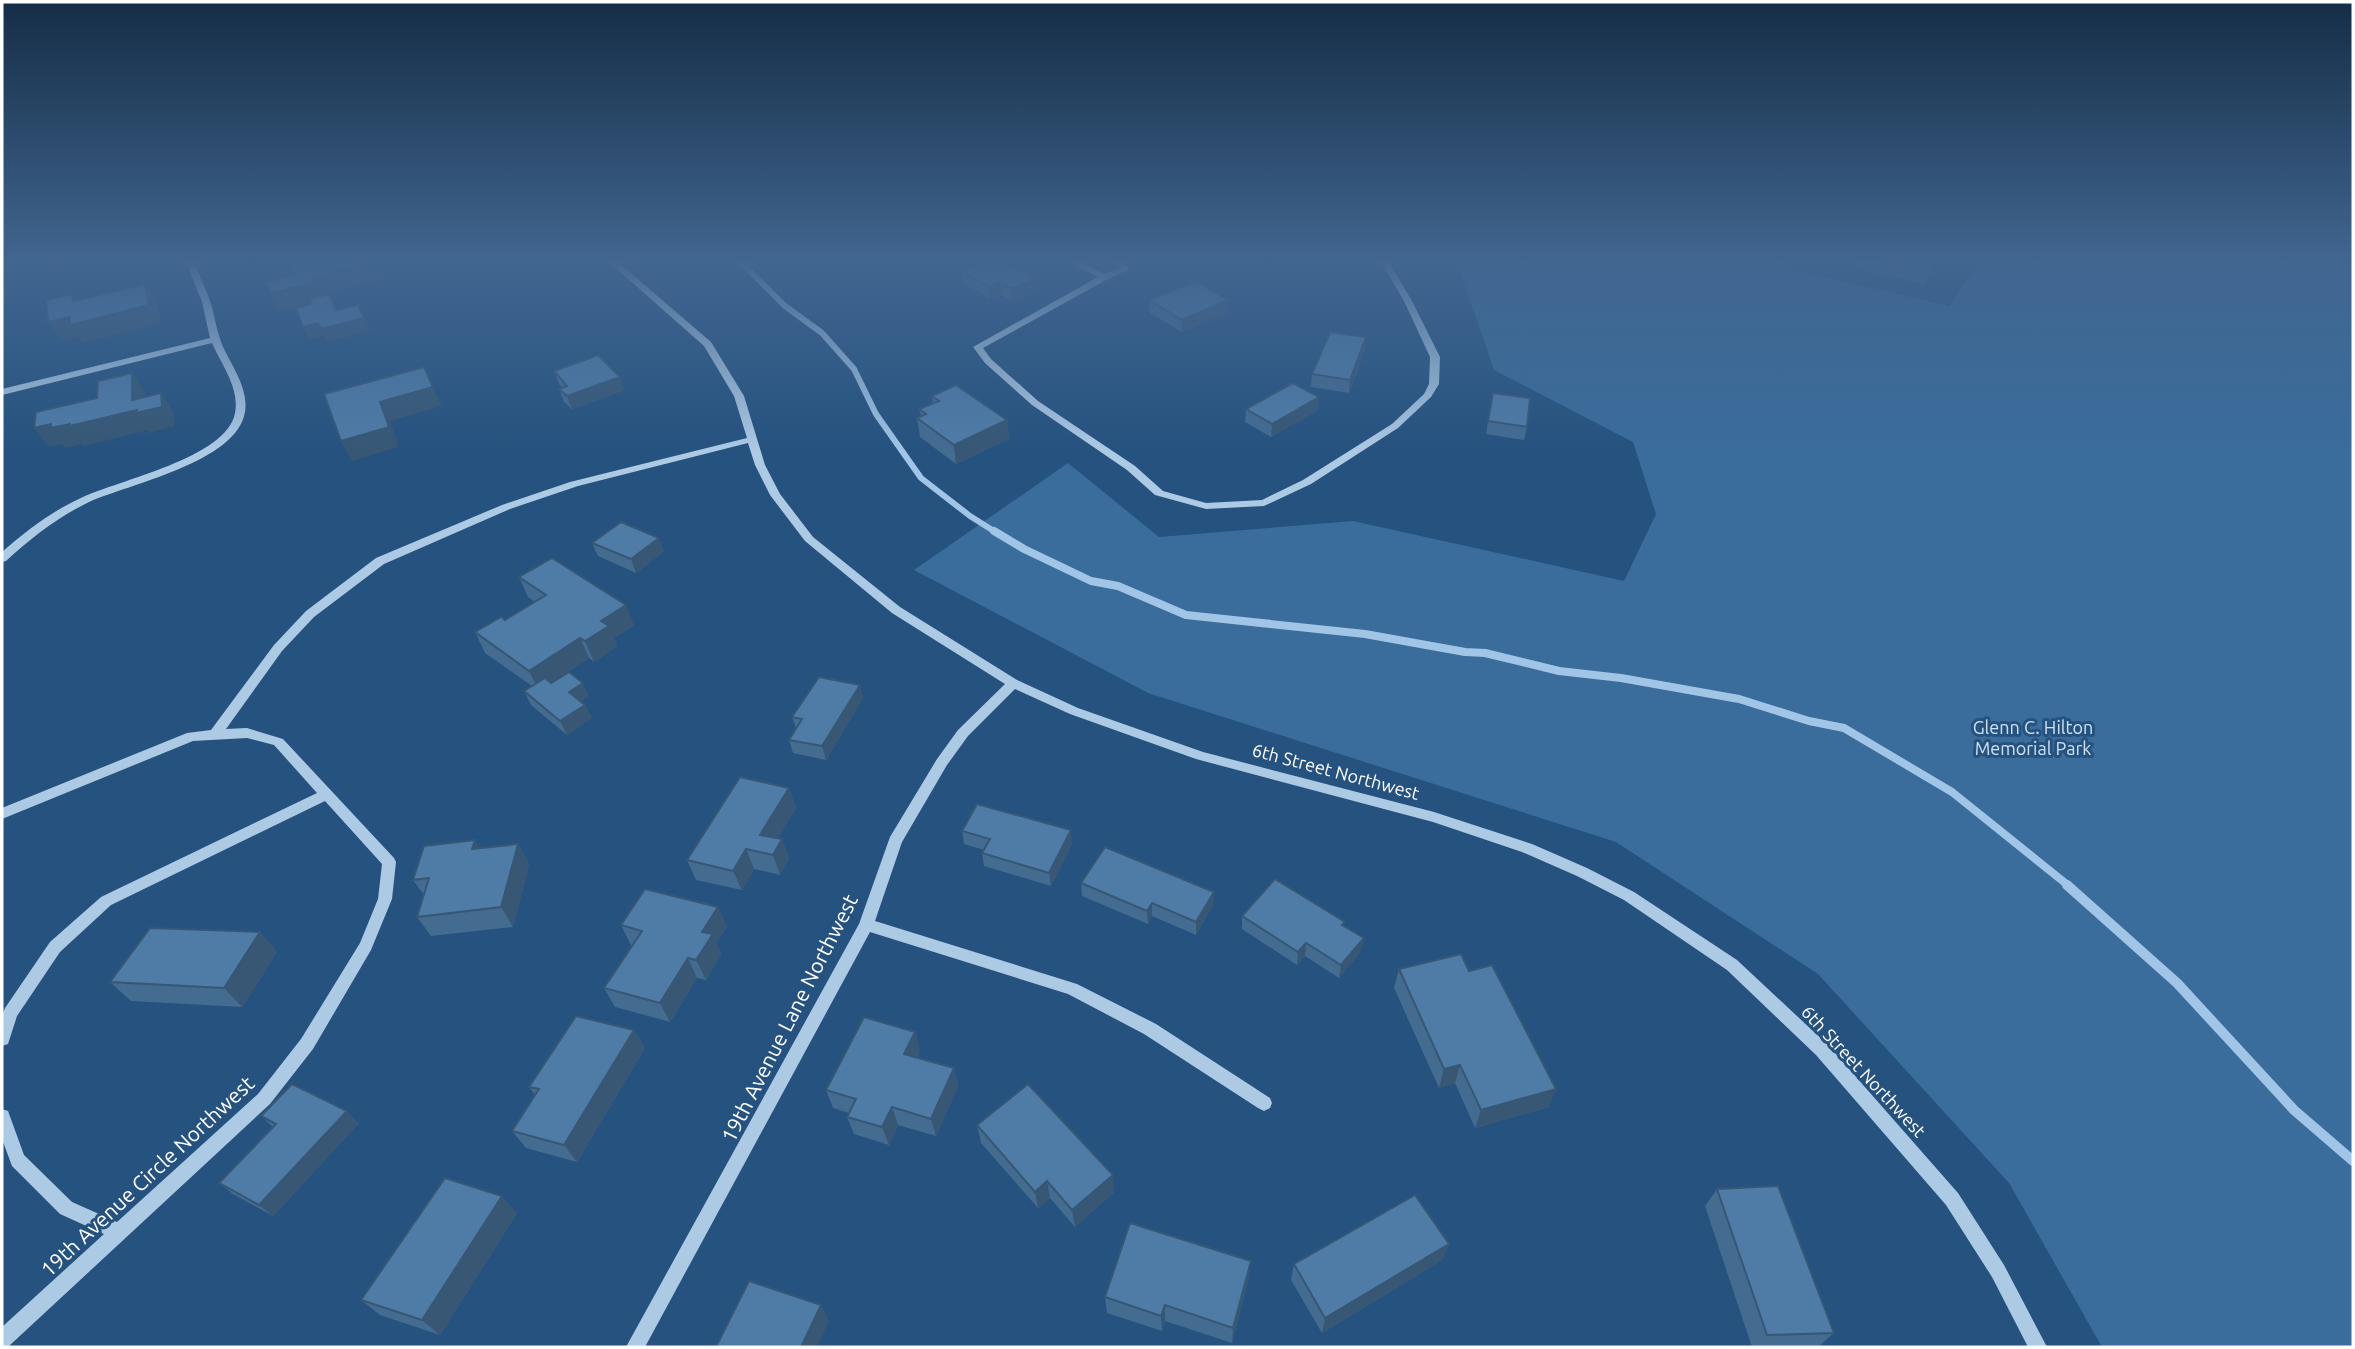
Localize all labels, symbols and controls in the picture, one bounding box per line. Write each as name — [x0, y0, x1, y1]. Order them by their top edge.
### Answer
park label: Glenn C. Hilton Memorial Park — [1973, 717, 2093, 758]
street label: 6th Street Northwest — [1250, 739, 1422, 803]
street label: 19th Avenue Lane Northwest — [716, 890, 862, 1146]
street label: 6th Street Northwest — [1798, 1001, 1930, 1141]
street label: 19th Avenue Circle Northwest — [35, 1071, 259, 1281]

